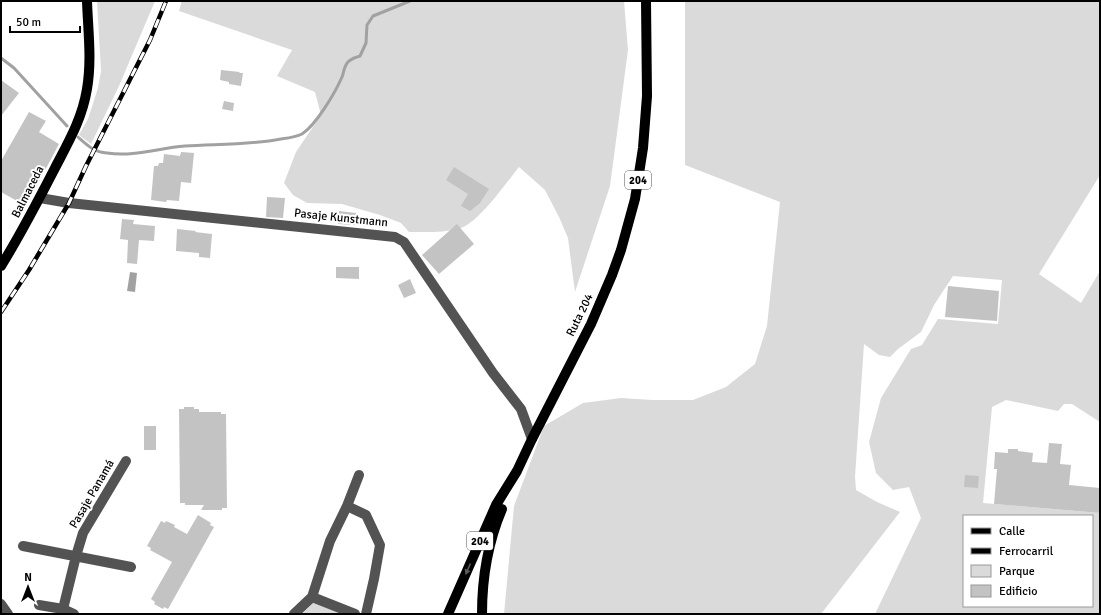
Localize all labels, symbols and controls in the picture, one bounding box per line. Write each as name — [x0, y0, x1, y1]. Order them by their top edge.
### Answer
scale bar — [10, 8, 80, 34]
text: 50 m — [16, 15, 41, 30]
street label: Balmaceda — [8, 163, 48, 221]
road number: 204 — [625, 171, 651, 189]
street label: Pasaje Kunstmann — [293, 206, 389, 230]
street label: Ruta 204 — [563, 291, 597, 339]
street label: Pasaje Panamá — [66, 457, 118, 531]
legend — [963, 515, 1093, 607]
text: Calle — [999, 524, 1025, 539]
road number: 204 — [467, 532, 493, 550]
text: Ferrocarril — [999, 544, 1054, 559]
one-way arrow — [465, 563, 471, 574]
text: Parque — [999, 564, 1035, 579]
north arrow — [8, 567, 48, 607]
text: N — [24, 571, 32, 584]
text: Edificio — [999, 584, 1037, 599]

